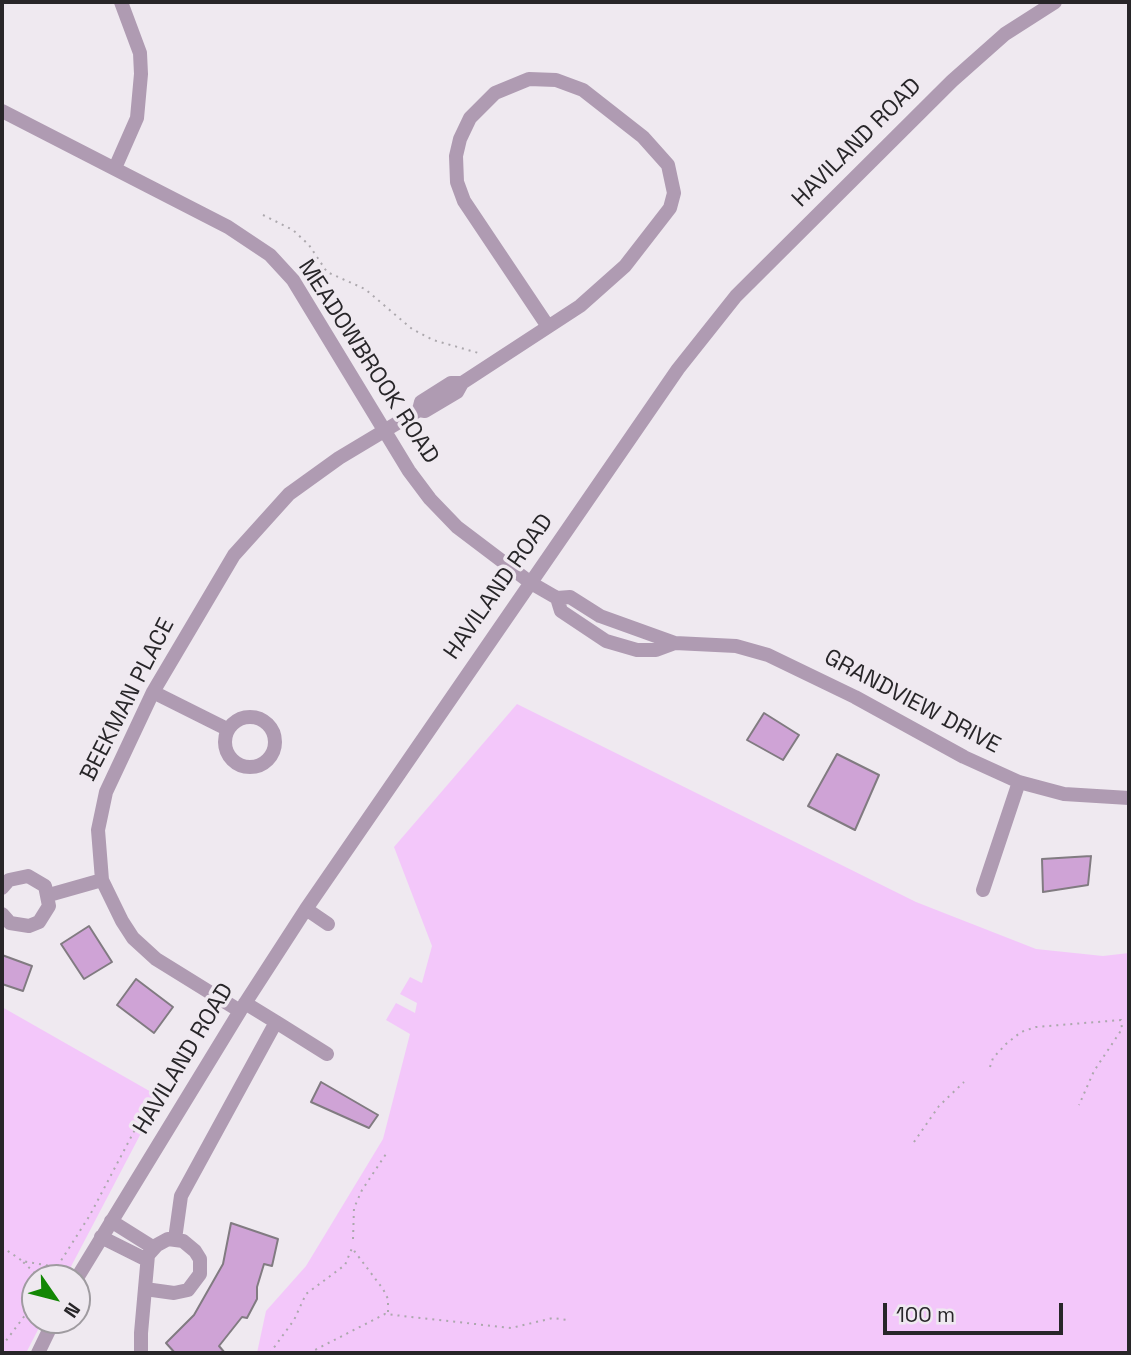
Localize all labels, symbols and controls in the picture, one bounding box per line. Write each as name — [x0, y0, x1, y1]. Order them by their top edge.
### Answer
street label: HAVILAND ROAD — [787, 73, 927, 213]
street label: MEADOWBROOK ROAD — [292, 255, 444, 469]
street label: HAVILAND ROAD — [439, 509, 559, 665]
street label: BEEKMAN PLACE — [75, 614, 181, 786]
street label: GRANDVIEW DRIVE — [819, 644, 1005, 760]
street label: HAVILAND ROAD — [128, 979, 240, 1139]
north arrow — [21, 1264, 91, 1334]
scale bar — [886, 1288, 1066, 1332]
text: N — [58, 1298, 86, 1323]
text: 100 m — [896, 1301, 955, 1328]

